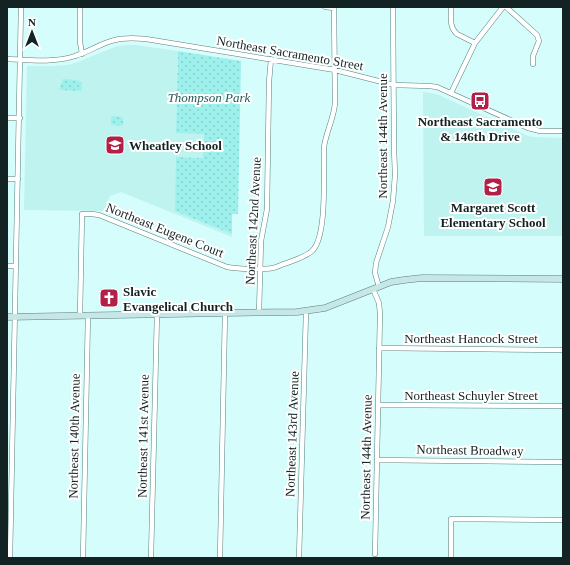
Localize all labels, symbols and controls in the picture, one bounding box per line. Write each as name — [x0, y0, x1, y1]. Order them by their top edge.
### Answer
north arrow — [12, 12, 52, 52]
text: N — [28, 16, 36, 28]
street label: Northeast Sacramento Street — [215, 33, 365, 73]
street label: Northeast 144th Avenue — [375, 73, 390, 199]
park label: Thompson Park — [168, 90, 251, 105]
bus stop icon: Northeast Sacramento & 146th Drive — [469, 90, 491, 112]
place label: Northeast Sacramento & 146th Drive — [418, 114, 542, 144]
school or university icon: Wheatley School — [104, 134, 126, 156]
place label: Wheatley School — [129, 138, 222, 153]
street label: Northeast 142nd Avenue — [242, 156, 264, 285]
school or university icon: Margaret Scott Elementary School — [482, 176, 504, 198]
street label: Northeast Eugene Court — [104, 200, 226, 261]
place label: Margaret Scott Elementary School — [440, 200, 546, 230]
place label: Slavic Evangelical Church — [123, 284, 234, 314]
church icon: Slavic Evangelical Church — [98, 287, 120, 309]
street label: Northeast Hancock Street — [404, 331, 538, 346]
street label: Northeast 143rd Avenue — [282, 370, 302, 497]
street label: Northeast 140th Avenue — [65, 373, 83, 499]
street label: Northeast 141st Avenue — [134, 374, 152, 498]
street label: Northeast Schuyler Street — [404, 388, 538, 403]
street label: Northeast 144th Avenue — [357, 394, 375, 520]
street label: Northeast Broadway — [416, 442, 524, 458]

